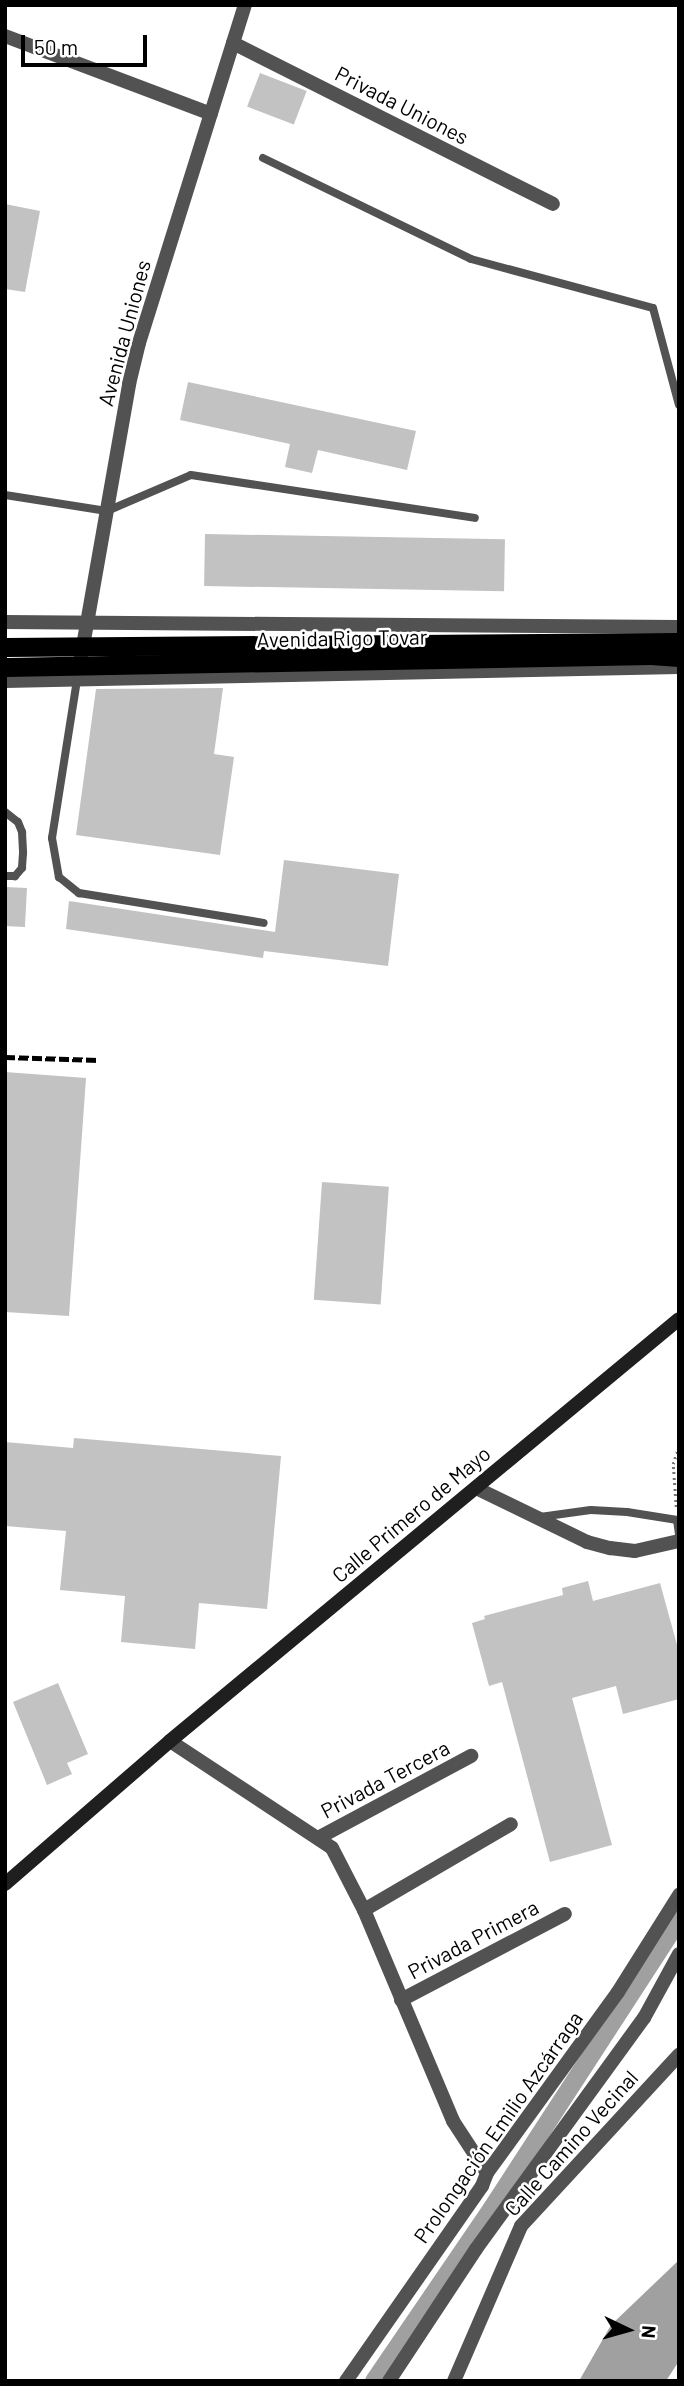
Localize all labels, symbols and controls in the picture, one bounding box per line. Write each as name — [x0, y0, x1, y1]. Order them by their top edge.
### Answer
scale bar — [24, 21, 150, 65]
text: 50 m — [34, 34, 78, 59]
street label: Privada Uniones — [331, 61, 473, 149]
street label: Avenida Uniones — [92, 257, 156, 409]
street label: Avenida Rigo Tovar — [256, 624, 428, 652]
street label: Calle Primero de Mayo — [327, 1440, 495, 1588]
street label: Privada Tercera — [316, 1735, 454, 1823]
street label: Privada Primera — [403, 1894, 543, 1984]
street label: Prolongación Emilio Azcárraga — [408, 2006, 588, 2248]
street label: Calle Camino Vecinal — [499, 2065, 643, 2221]
north arrow — [593, 2295, 663, 2365]
text: N — [637, 2325, 661, 2339]

